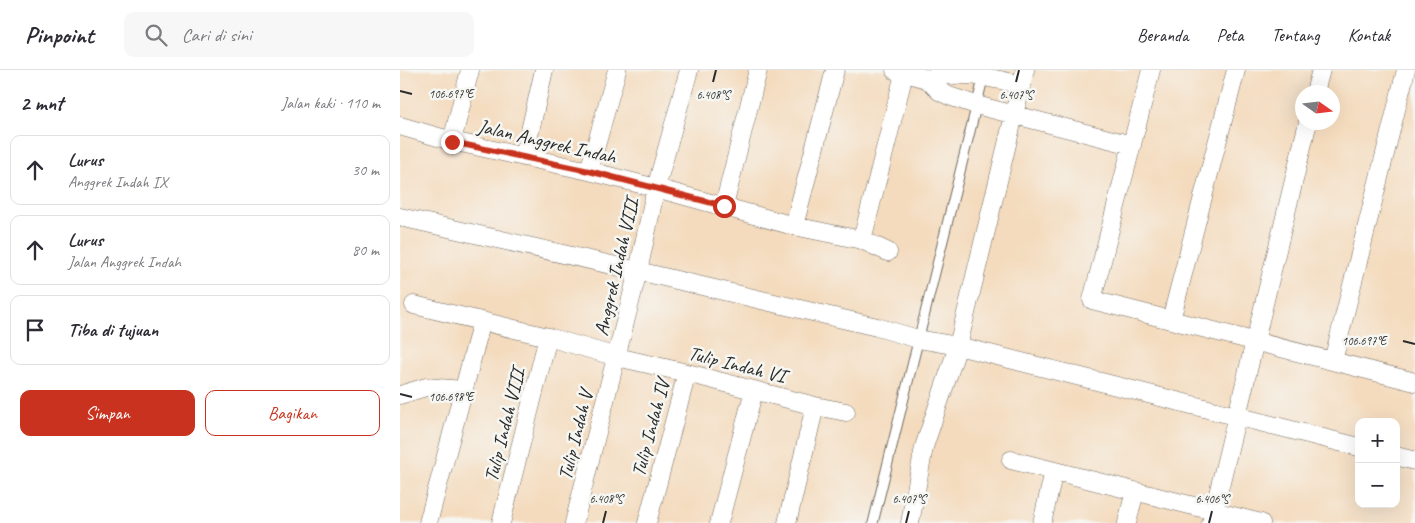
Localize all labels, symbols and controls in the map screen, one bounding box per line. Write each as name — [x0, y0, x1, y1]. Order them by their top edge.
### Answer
search box — [124, 12, 474, 57]
text: Pinpoint — [25, 20, 94, 50]
icon: search — [142, 21, 170, 49]
text: Cari di sini — [182, 23, 252, 47]
text: Beranda — [1137, 24, 1188, 46]
text: Peta — [1216, 24, 1243, 46]
text: Tentang — [1271, 24, 1320, 46]
text: Kontak — [1348, 24, 1390, 46]
north arrow — [1295, 85, 1340, 130]
text: 106.697°E — [429, 86, 475, 102]
text: 6.408°S — [696, 87, 732, 103]
text: 6.407°S — [999, 87, 1035, 103]
text: 2 mnt — [20, 90, 63, 116]
text: Jalan kaki · 110 m — [282, 93, 380, 113]
street label: Jalan Anggrek Indah — [474, 113, 620, 170]
route end — [441, 131, 464, 154]
text: Lurus — [68, 148, 103, 172]
icon: ahead — [21, 156, 49, 184]
text: 30 m — [352, 160, 379, 180]
text: Anggrek Indah IX — [68, 172, 167, 192]
street label: Anggrek Indah VIII — [589, 192, 645, 338]
route start — [713, 195, 736, 218]
text: Lurus — [68, 228, 103, 252]
icon: ahead — [21, 236, 49, 264]
text: 80 m — [352, 240, 379, 260]
text: Jalan Anggrek Indah — [68, 252, 181, 272]
icon: arrive — [21, 316, 49, 344]
text: Tiba di tujuan — [68, 318, 158, 342]
text: 106.697°E — [1342, 333, 1388, 349]
street label: Tulip Indah VI — [686, 340, 793, 390]
street label: Tulip Indah VIII — [478, 362, 532, 484]
street label: Tulip Indah IV — [626, 373, 676, 479]
street label: Tulip Indah V — [552, 384, 600, 482]
text: 106.698°E — [429, 389, 475, 405]
button: Simpan — [20, 390, 195, 436]
button: Bagikan — [205, 390, 380, 436]
map controls — [1355, 418, 1400, 508]
button: + — [1355, 418, 1400, 463]
button: − — [1355, 463, 1400, 508]
text: 6.408°S — [589, 491, 625, 507]
text: 6.407°S — [892, 491, 928, 507]
text: 6.406°S — [1195, 491, 1231, 507]

